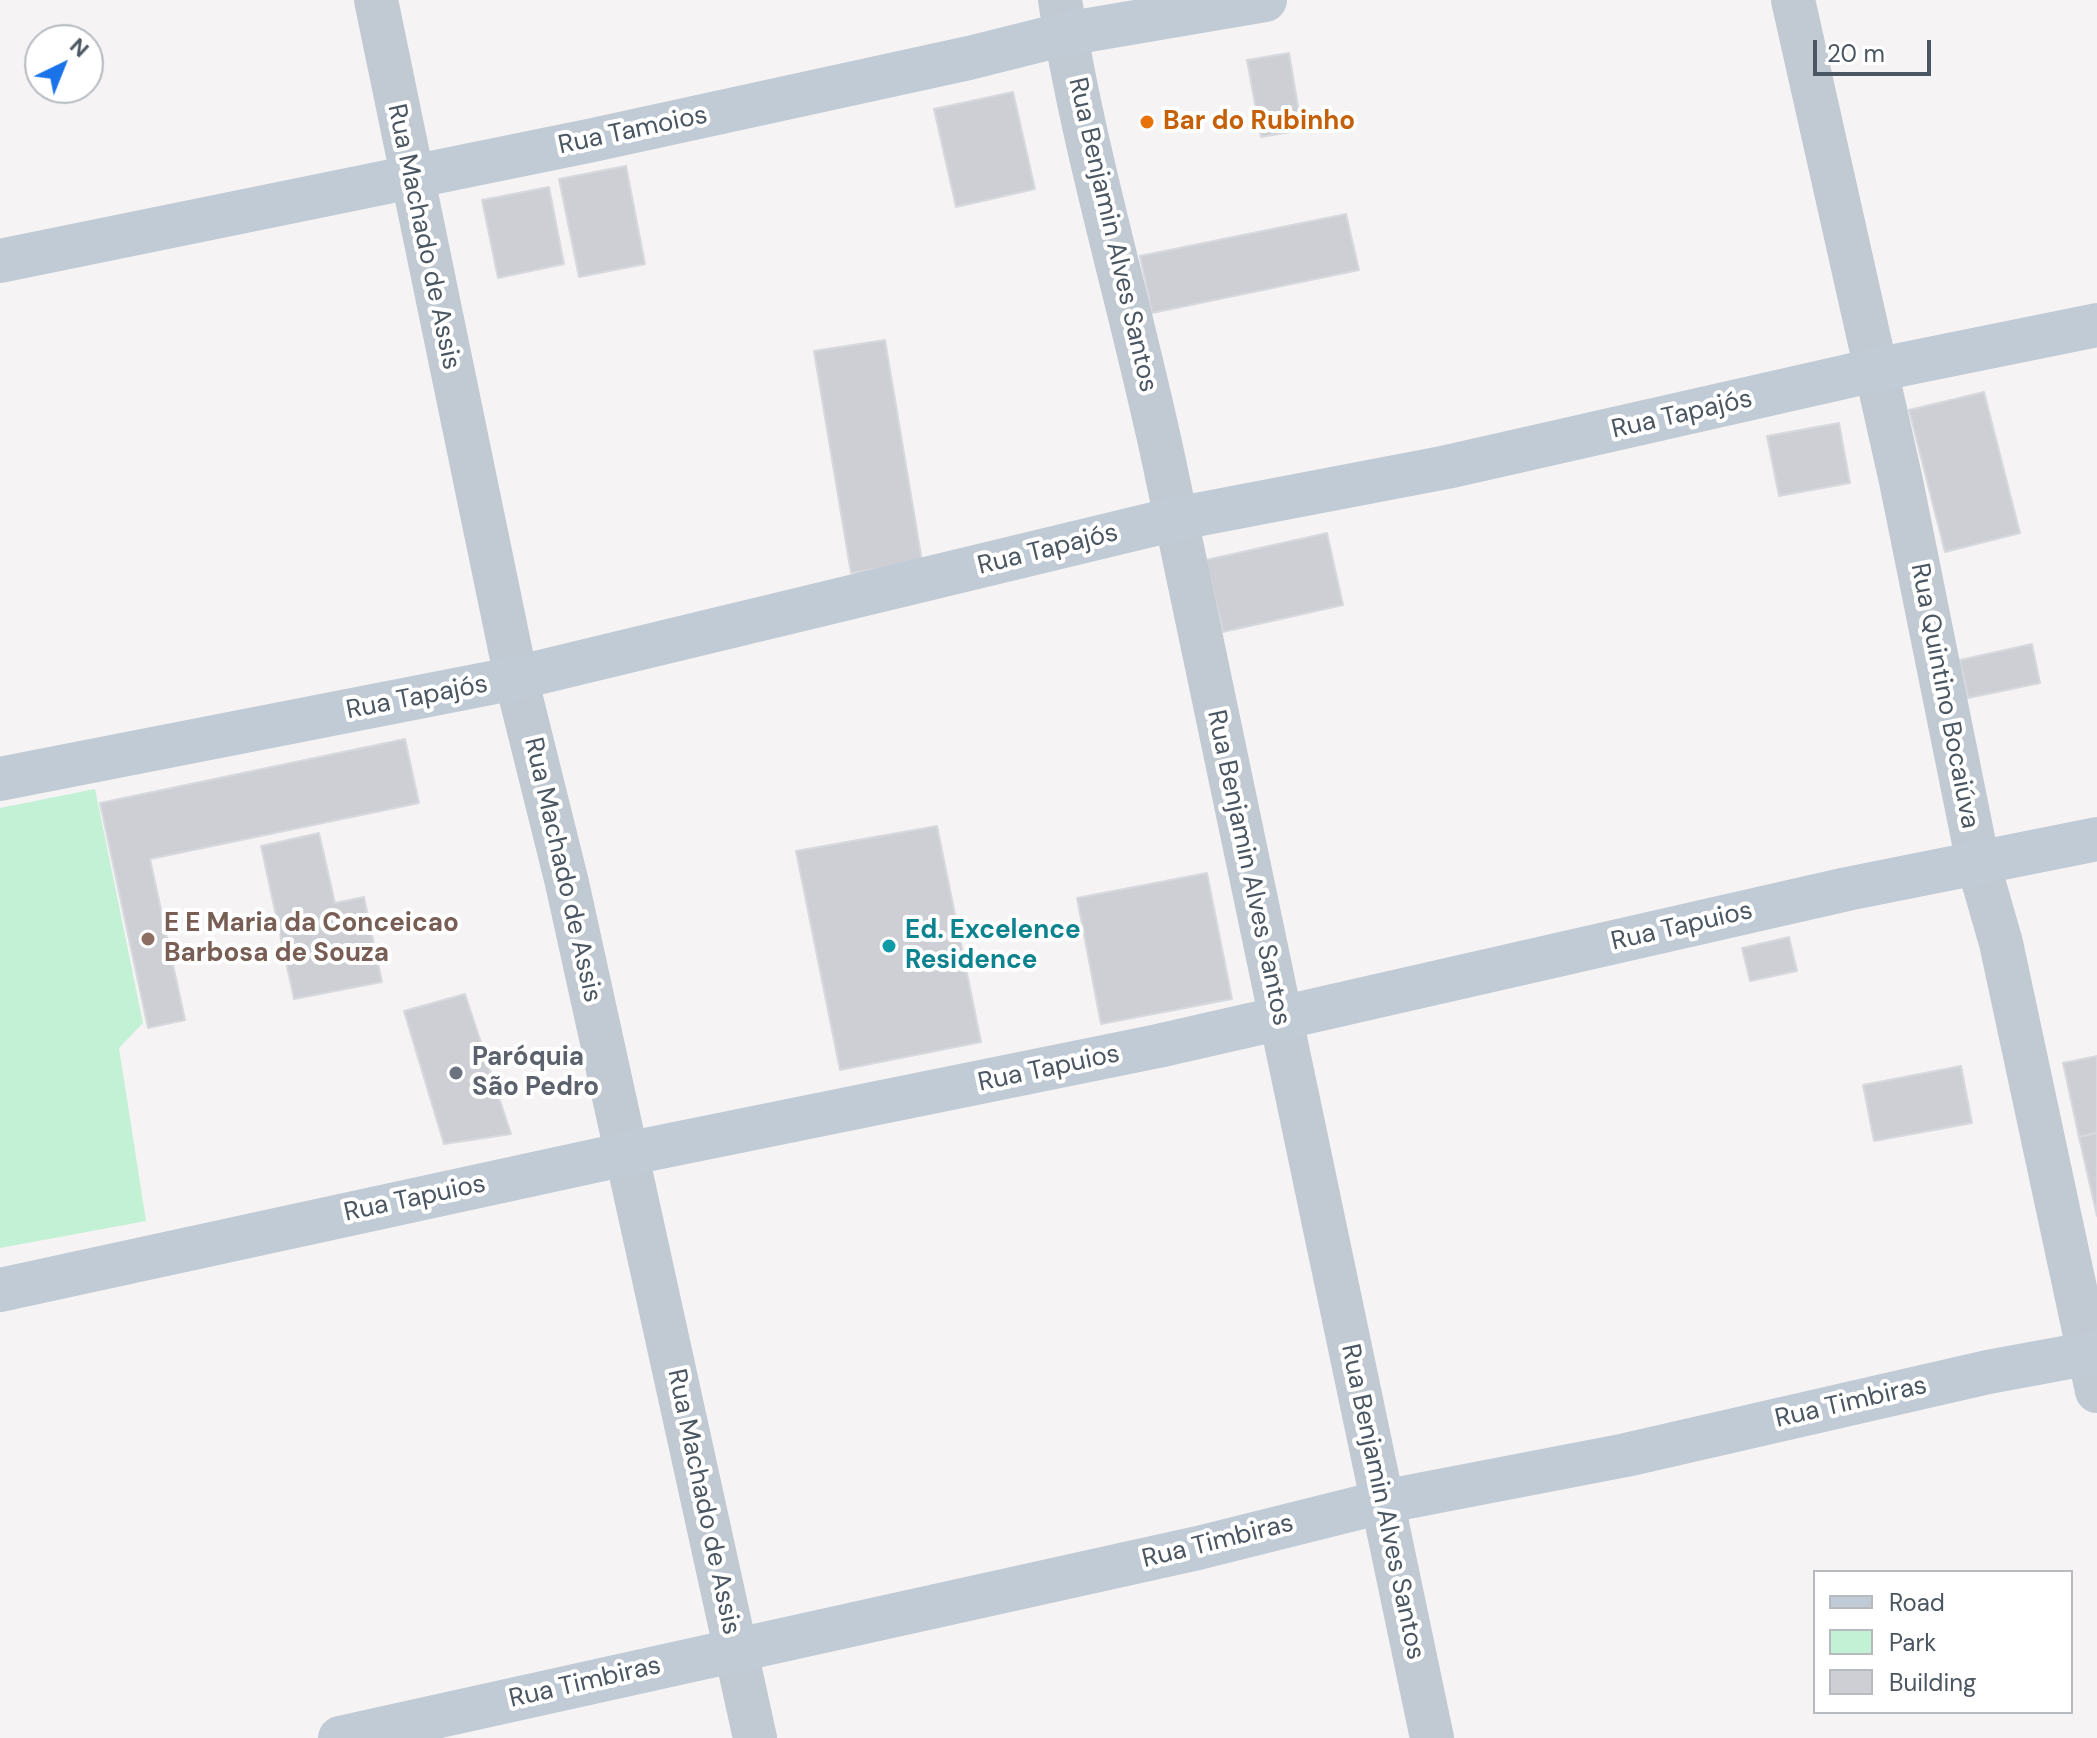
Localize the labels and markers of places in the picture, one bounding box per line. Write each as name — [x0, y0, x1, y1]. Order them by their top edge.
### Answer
place label: Bar do Rubinho — [1163, 106, 1355, 138]
marker: Bar do Rubinho — [1138, 113, 1156, 131]
place label: E E Maria da Conceicao Barbosa de Souza — [164, 908, 459, 970]
place label: Ed. Excelence Residence — [905, 915, 1081, 976]
marker: E E Maria da Conceicao Barbosa de Souza — [139, 930, 157, 948]
marker: Ed. Excelence Residence — [880, 937, 898, 955]
place label: Paróquia São Pedro — [472, 1042, 599, 1104]
marker: Paróquia São Pedro — [447, 1064, 465, 1082]

